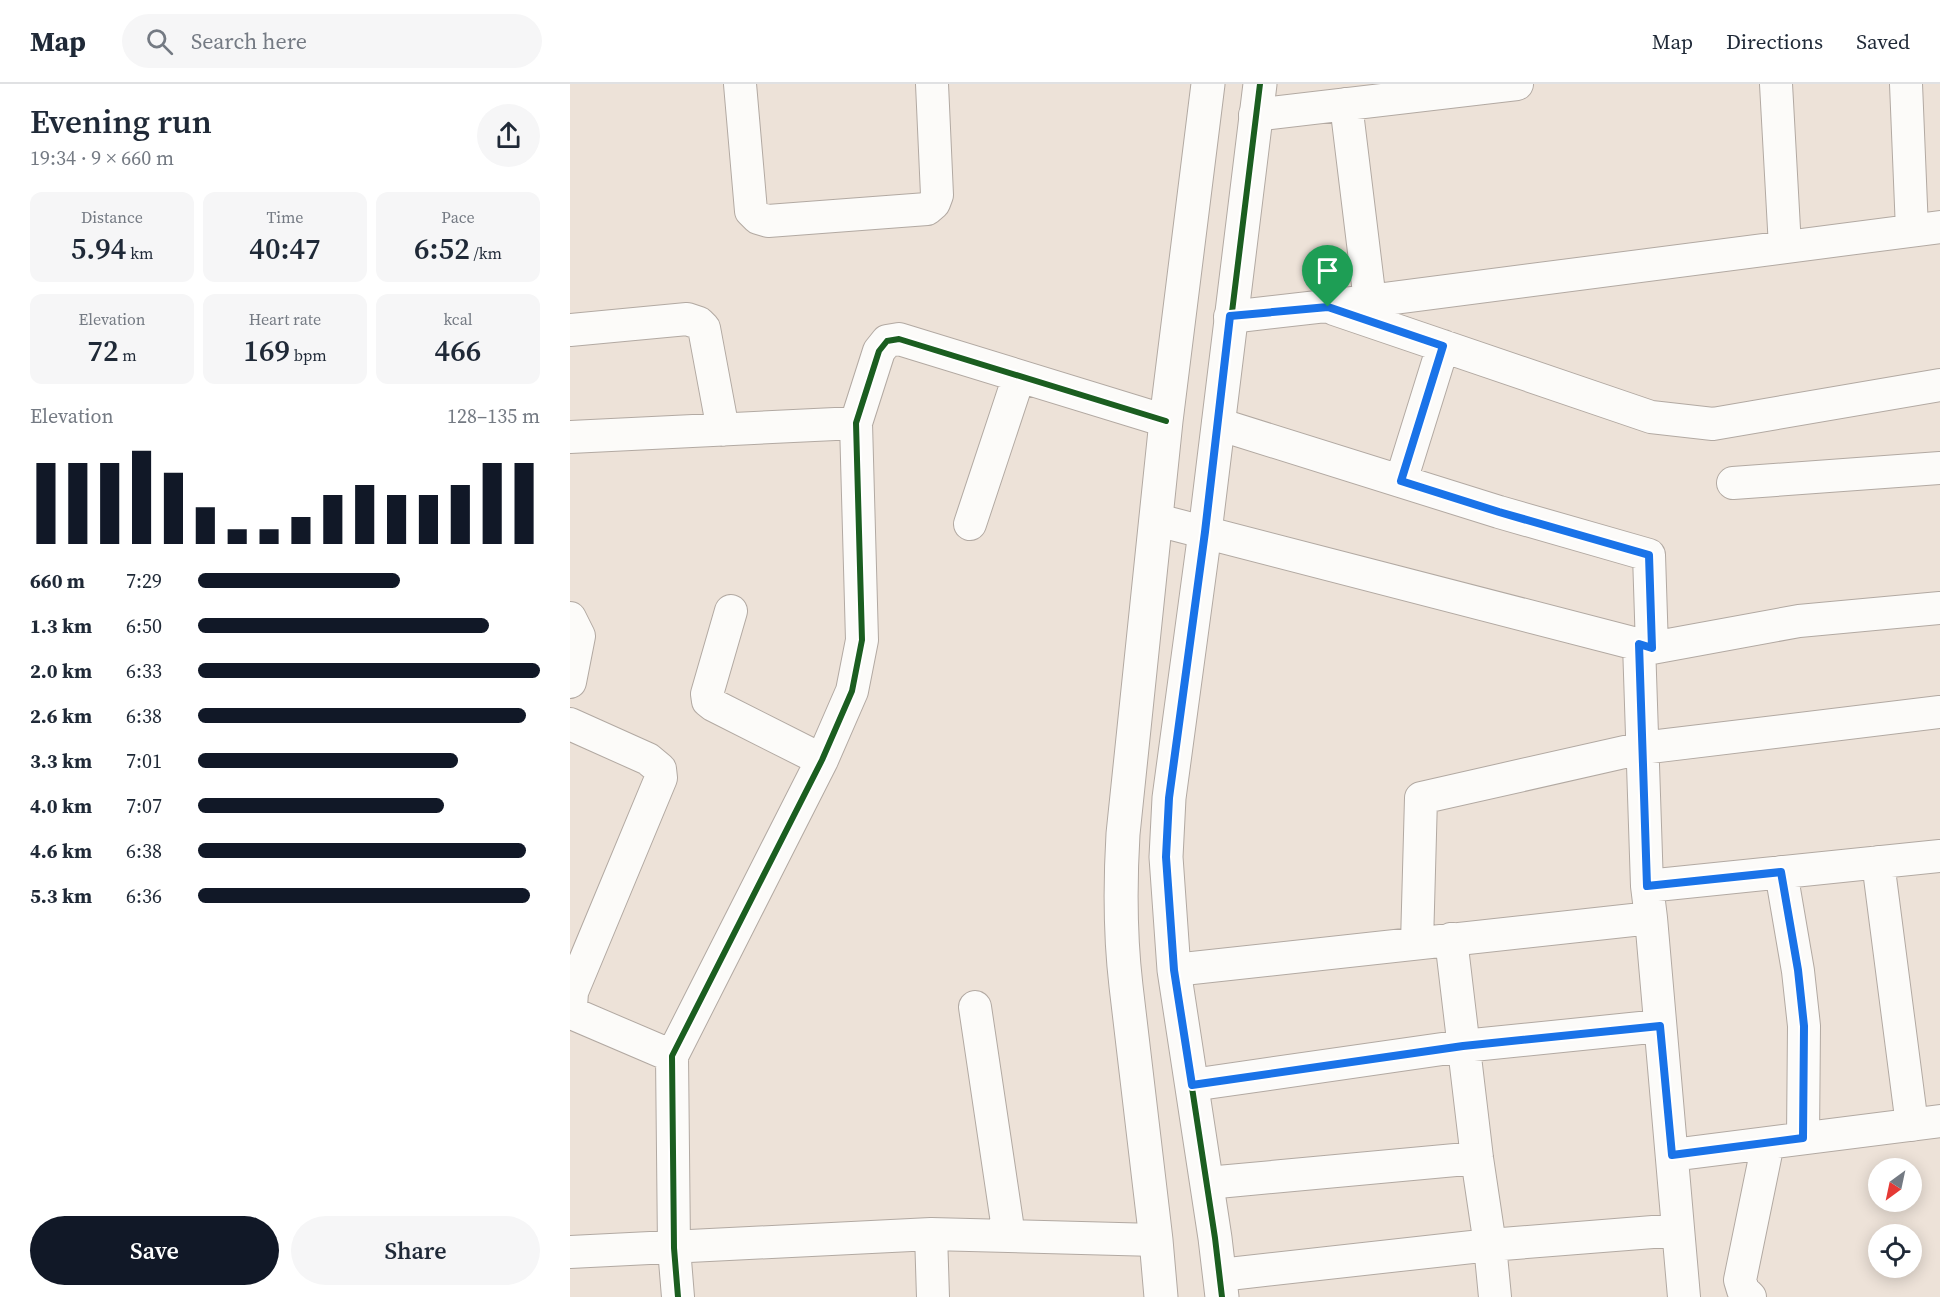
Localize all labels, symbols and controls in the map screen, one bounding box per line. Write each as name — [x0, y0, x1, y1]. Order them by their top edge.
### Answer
search box — [122, 14, 542, 68]
text: Map — [30, 22, 86, 60]
icon: search — [143, 25, 176, 58]
text: Search here — [191, 26, 307, 56]
text: Map — [1652, 27, 1693, 56]
text: Directions — [1726, 27, 1823, 56]
text: Saved — [1856, 27, 1910, 56]
text: Evening run — [30, 99, 212, 144]
button: share — [477, 104, 540, 167]
text: 19:34 · 9 × 660 m — [30, 144, 174, 172]
text: Distance — [81, 206, 143, 228]
text: Time — [266, 206, 304, 228]
text: Pace — [441, 206, 475, 228]
text: 5.94 — [71, 228, 126, 269]
text: 40:47 — [249, 228, 321, 269]
text: 6:52 — [414, 228, 470, 269]
text: km — [126, 242, 153, 264]
text: /km — [470, 242, 502, 264]
pin — [1302, 245, 1353, 307]
icon: arrive — [1311, 254, 1344, 287]
text: Elevation — [79, 308, 145, 330]
text: Heart rate — [249, 308, 321, 330]
text: kcal — [443, 308, 473, 330]
text: 72 — [87, 330, 119, 371]
text: 169 — [243, 330, 290, 371]
text: 466 — [435, 330, 481, 371]
text: m — [119, 344, 137, 366]
text: bpm — [290, 344, 327, 366]
text: Elevation — [30, 402, 114, 430]
text: 128–135 m — [447, 402, 540, 430]
text: 660 m — [30, 567, 85, 595]
text: 7:29 — [126, 567, 162, 595]
text: 1.3 km — [30, 612, 92, 640]
text: 6:50 — [126, 612, 162, 640]
text: 2.0 km — [30, 657, 92, 685]
text: 6:33 — [126, 657, 162, 685]
text: 2.6 km — [30, 702, 92, 730]
text: 6:38 — [126, 702, 162, 730]
text: 3.3 km — [30, 747, 92, 775]
text: 7:01 — [126, 747, 162, 775]
text: 4.0 km — [30, 792, 92, 820]
text: 7:07 — [126, 792, 162, 820]
text: 4.6 km — [30, 837, 92, 865]
text: 6:38 — [126, 837, 162, 865]
text: 5.3 km — [30, 882, 92, 910]
text: 6:36 — [126, 882, 162, 910]
north arrow — [1868, 1158, 1922, 1212]
map controls — [1868, 1158, 1922, 1278]
button: Save — [30, 1216, 279, 1285]
button: Share — [291, 1216, 540, 1285]
button: locate — [1868, 1224, 1922, 1278]

